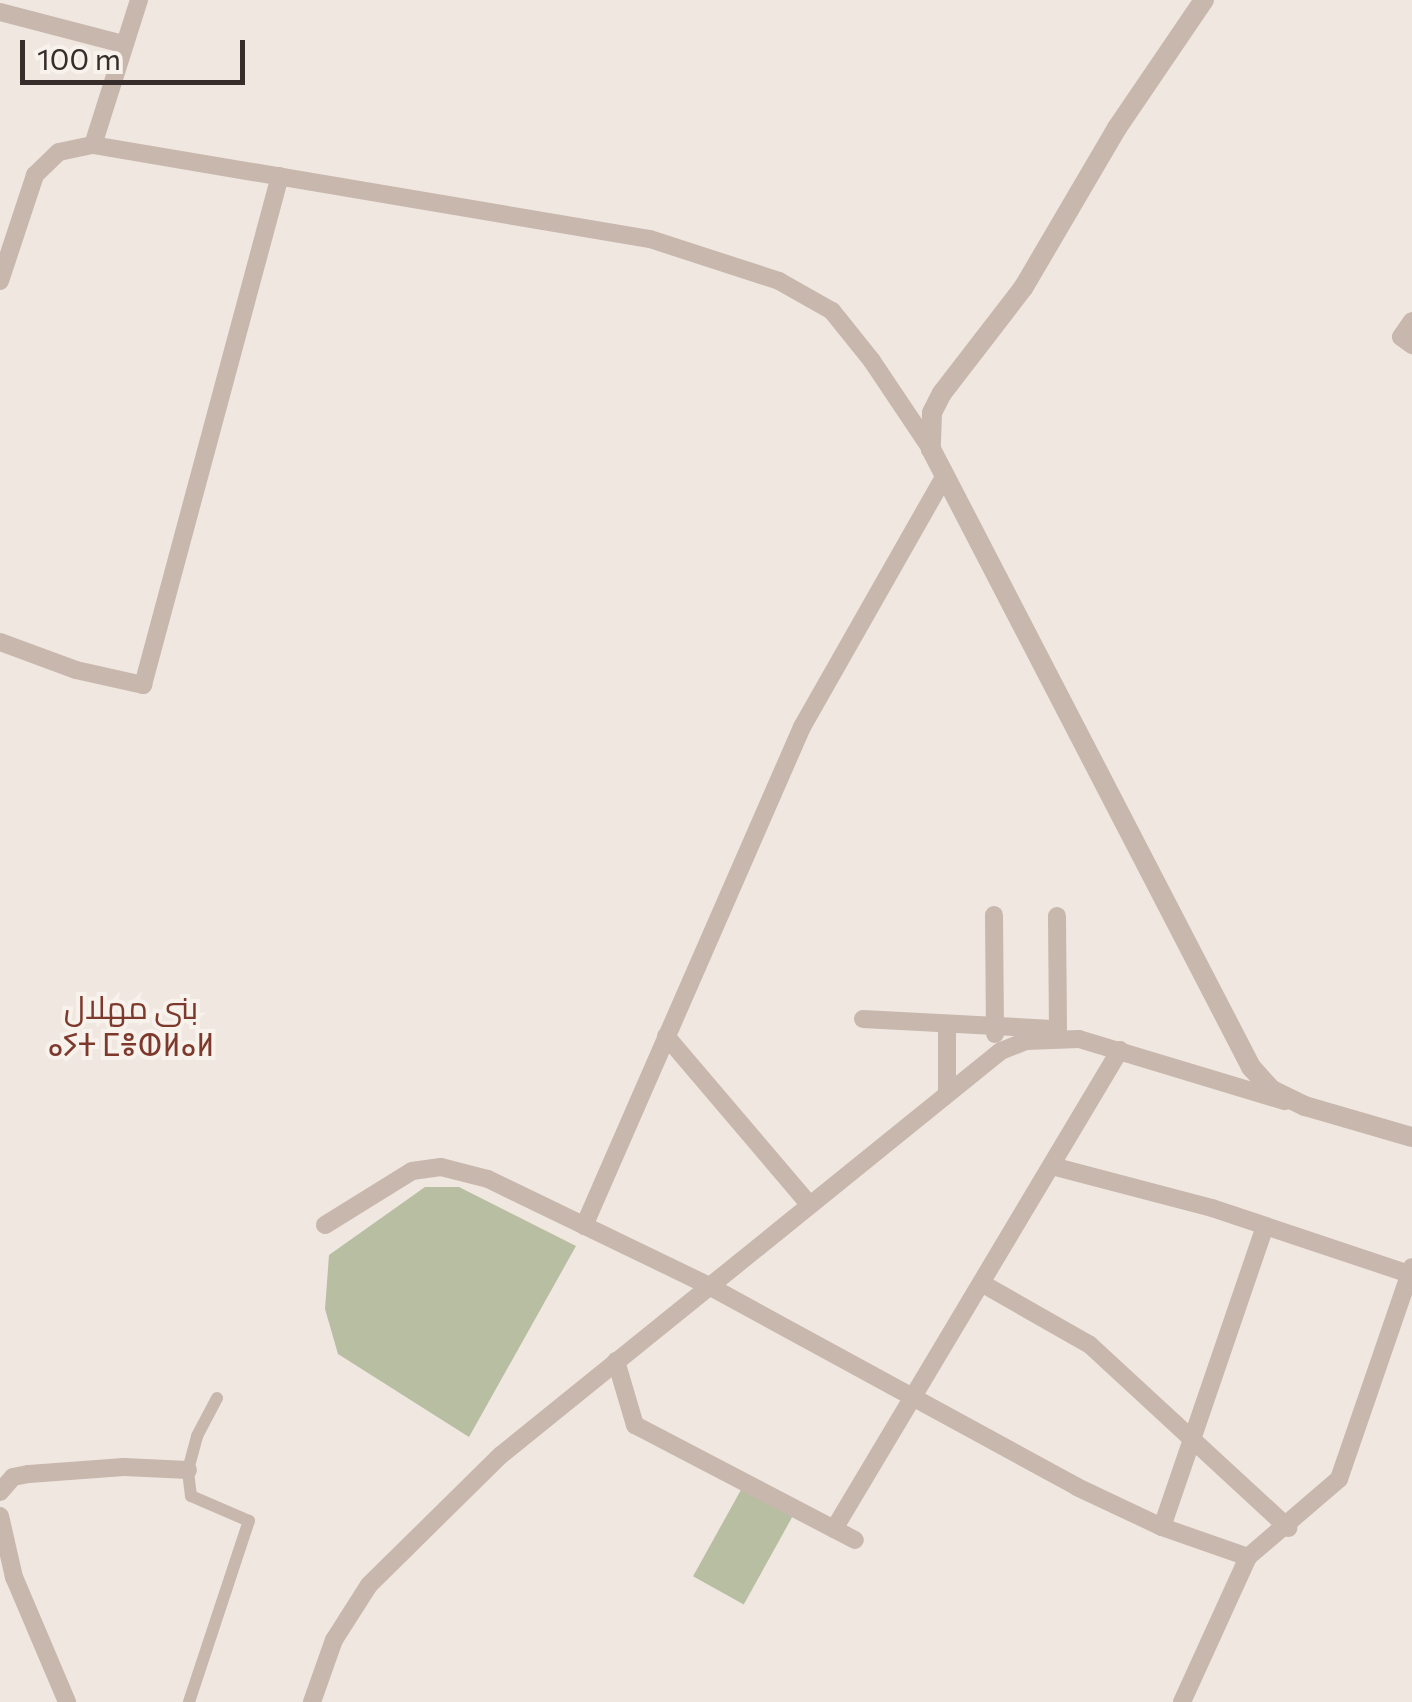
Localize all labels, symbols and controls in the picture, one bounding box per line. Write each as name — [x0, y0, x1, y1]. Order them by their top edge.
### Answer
scale bar — [25, 20, 250, 82]
text: 100 m — [37, 39, 121, 76]
district label: بني مهلال ⴰⵢⵜ ⵎⴻⵀⵍⴰⵍ — [48, 988, 214, 1063]

